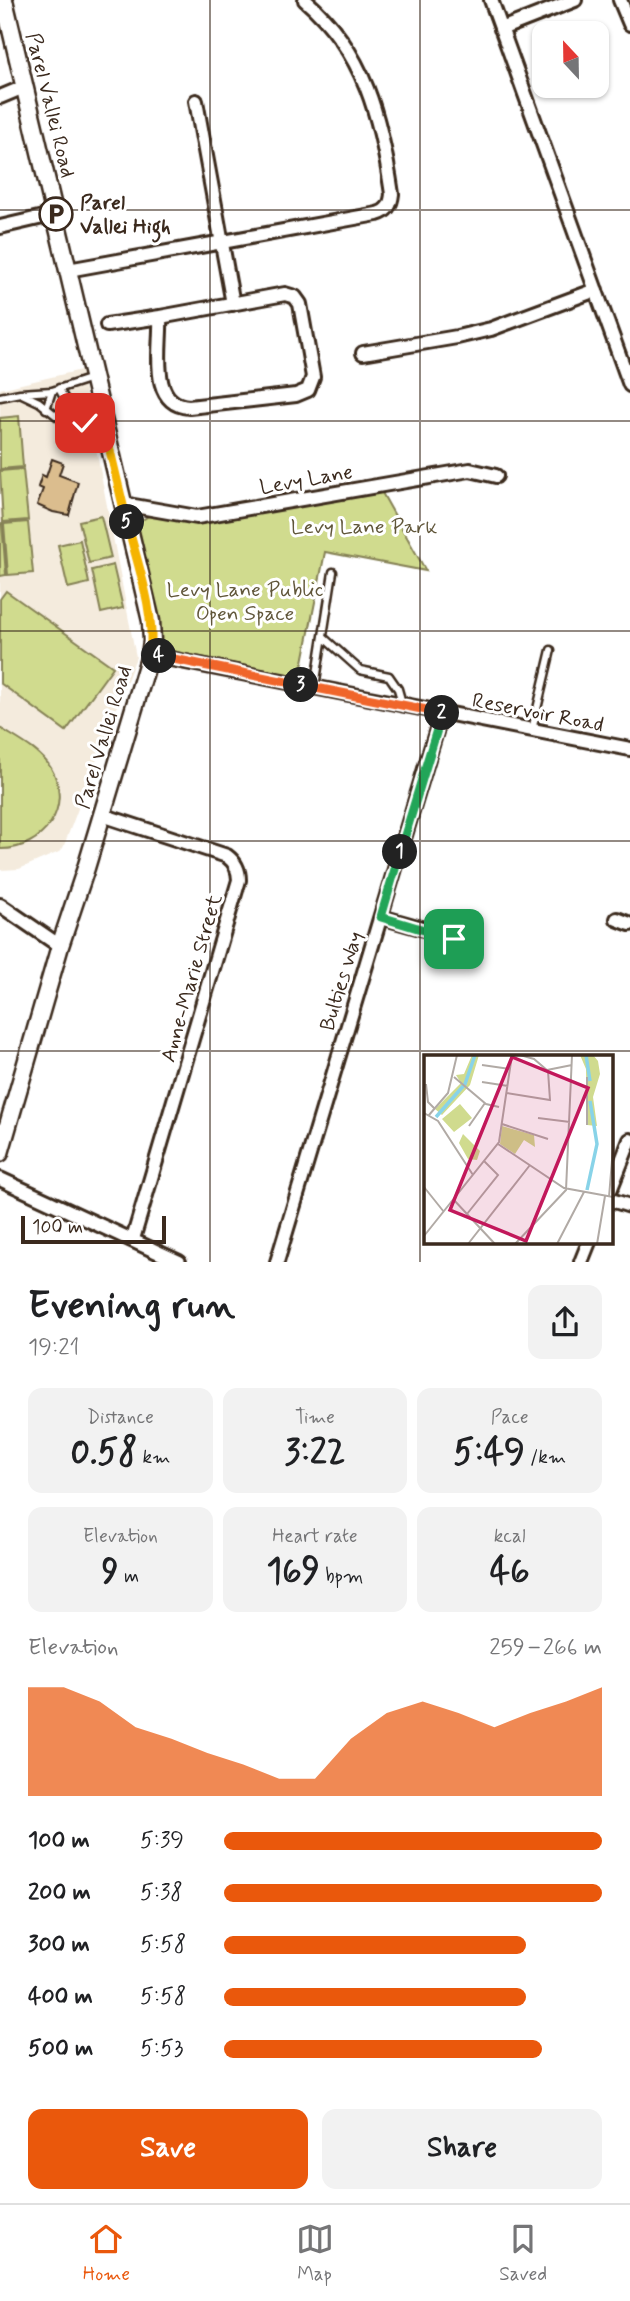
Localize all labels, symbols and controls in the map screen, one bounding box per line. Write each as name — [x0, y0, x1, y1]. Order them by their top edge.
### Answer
north arrow — [532, 21, 609, 98]
map controls — [532, 21, 609, 98]
street label: Parel Vallei Road — [18, 30, 82, 181]
place label: Parel Vallei High — [80, 189, 171, 243]
parking icon: Parel Vallei High — [37, 195, 75, 233]
pin — [55, 393, 115, 453]
icon: check — [66, 404, 104, 442]
street label: Levy Lane — [258, 458, 355, 502]
pin: 5 — [110, 504, 144, 540]
text: 5 — [121, 509, 132, 534]
park label: Levy Lane Park — [291, 513, 437, 541]
park label: Levy Lane Public Open Space — [167, 576, 323, 628]
pin: 4 — [142, 638, 176, 674]
text: 4 — [153, 643, 164, 668]
street label: Parel Vallei Road — [69, 662, 139, 812]
pin: 3 — [284, 668, 318, 702]
text: 3 — [296, 672, 305, 697]
street label: Reservoir Road — [470, 687, 606, 739]
pin: 2 — [424, 696, 460, 730]
text: 2 — [437, 700, 446, 725]
pin: 1 — [382, 834, 418, 870]
text: 1 — [395, 839, 404, 864]
street label: Anne-Marie Street — [155, 890, 230, 1066]
pin — [424, 909, 484, 969]
icon: arrive — [435, 920, 473, 958]
street label: Bulties Way — [314, 928, 370, 1034]
inset map — [424, 1055, 612, 1244]
scale bar — [21, 1212, 166, 1244]
text: 100 m — [32, 1215, 83, 1240]
text: Evening run — [28, 1282, 235, 1331]
button: share — [528, 1285, 602, 1359]
text: 19:21 — [28, 1333, 79, 1363]
text: Distance — [87, 1405, 154, 1430]
text: Time — [295, 1405, 335, 1430]
text: Pace — [491, 1405, 529, 1430]
text: 0.58 — [70, 1430, 137, 1476]
text: 3:22 — [285, 1430, 345, 1476]
text: 5:49 — [453, 1430, 525, 1476]
text: km — [137, 1445, 170, 1470]
text: /km — [525, 1445, 566, 1470]
text: Elevation — [83, 1524, 158, 1549]
text: Heart rate — [272, 1524, 358, 1549]
text: kcal — [494, 1524, 526, 1549]
text: 9 — [102, 1549, 119, 1595]
text: 169 — [267, 1549, 320, 1595]
text: 46 — [490, 1549, 530, 1595]
text: m — [119, 1564, 139, 1589]
text: bpm — [320, 1564, 363, 1589]
text: Elevation — [28, 1633, 119, 1663]
text: 259–266 m — [489, 1633, 602, 1663]
text: 100 m — [28, 1826, 90, 1856]
text: 5:39 — [140, 1826, 184, 1856]
text: 200 m — [28, 1878, 91, 1908]
text: 5:38 — [140, 1878, 183, 1908]
text: 300 m — [28, 1930, 90, 1960]
text: 5:58 — [140, 1930, 186, 1960]
text: 400 m — [28, 1982, 93, 2012]
text: 5:58 — [140, 1982, 186, 2012]
text: 500 m — [28, 2034, 93, 2064]
text: 5:53 — [140, 2034, 183, 2064]
button: Save — [28, 2109, 308, 2189]
button: Share — [322, 2109, 602, 2189]
tab: Home — [83, 2220, 130, 2287]
tab: Map — [296, 2220, 334, 2287]
tab: Saved — [499, 2220, 547, 2287]

